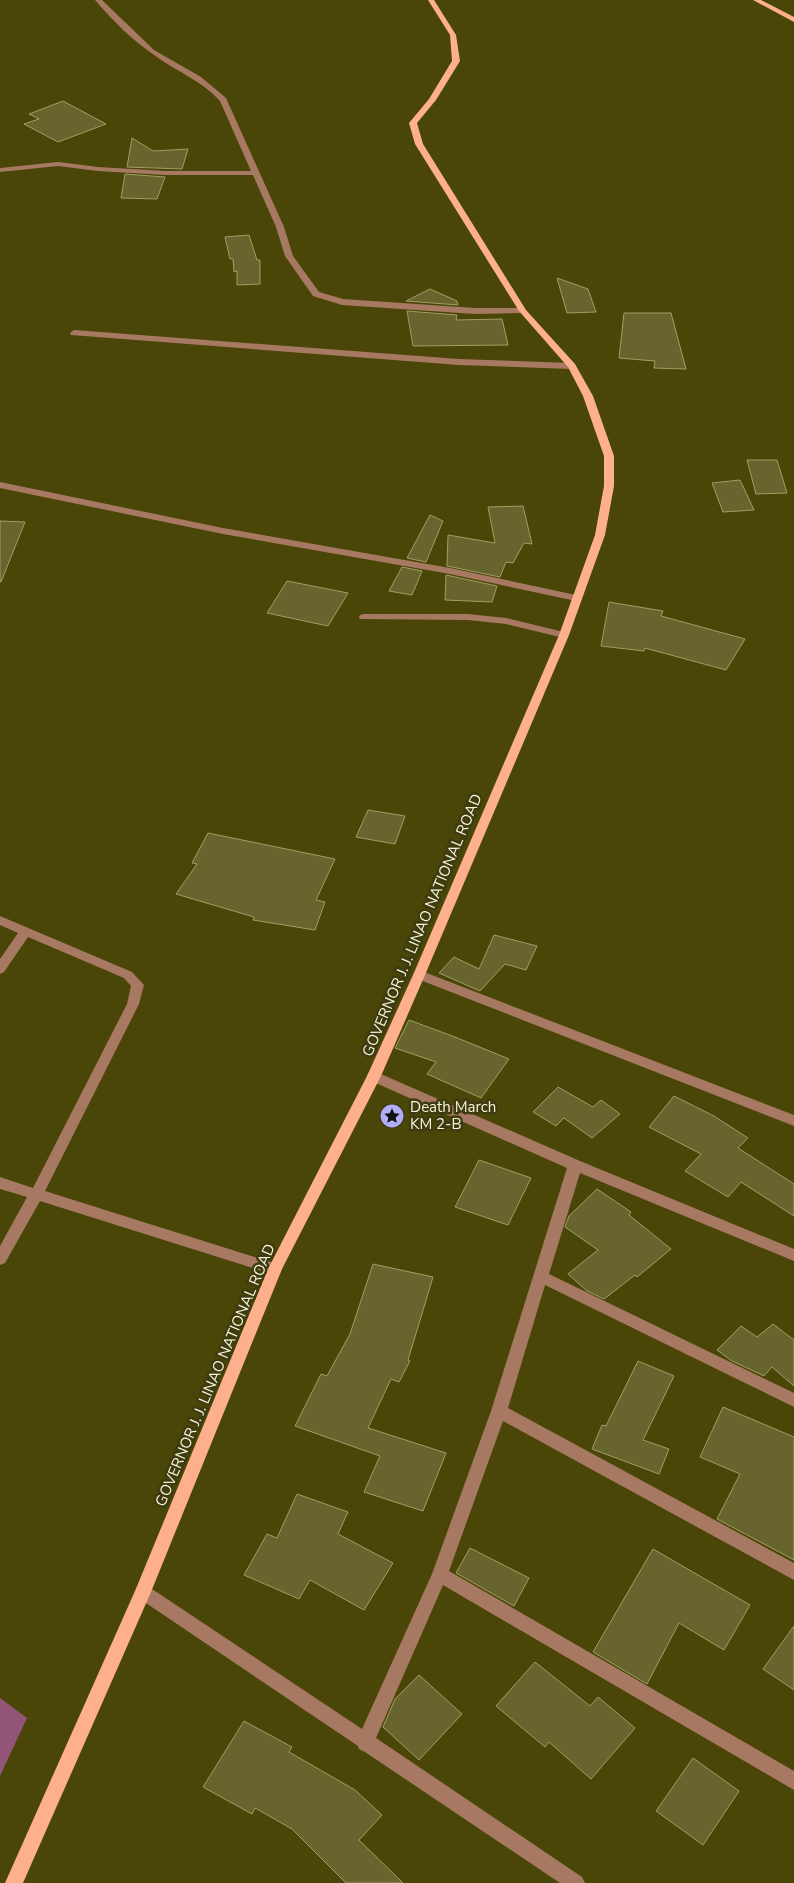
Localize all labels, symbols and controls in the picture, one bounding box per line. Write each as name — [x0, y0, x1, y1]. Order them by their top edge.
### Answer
street label: GOVERNOR J. J. LINAO NATIONAL ROAD — [357, 791, 487, 1059]
place label: Death March KM 2-B — [410, 1097, 496, 1134]
place icon: Death March KM 2-B — [379, 1103, 405, 1129]
street label: GOVERNOR J. J. LINAO NATIONAL ROAD — [150, 1241, 280, 1509]

